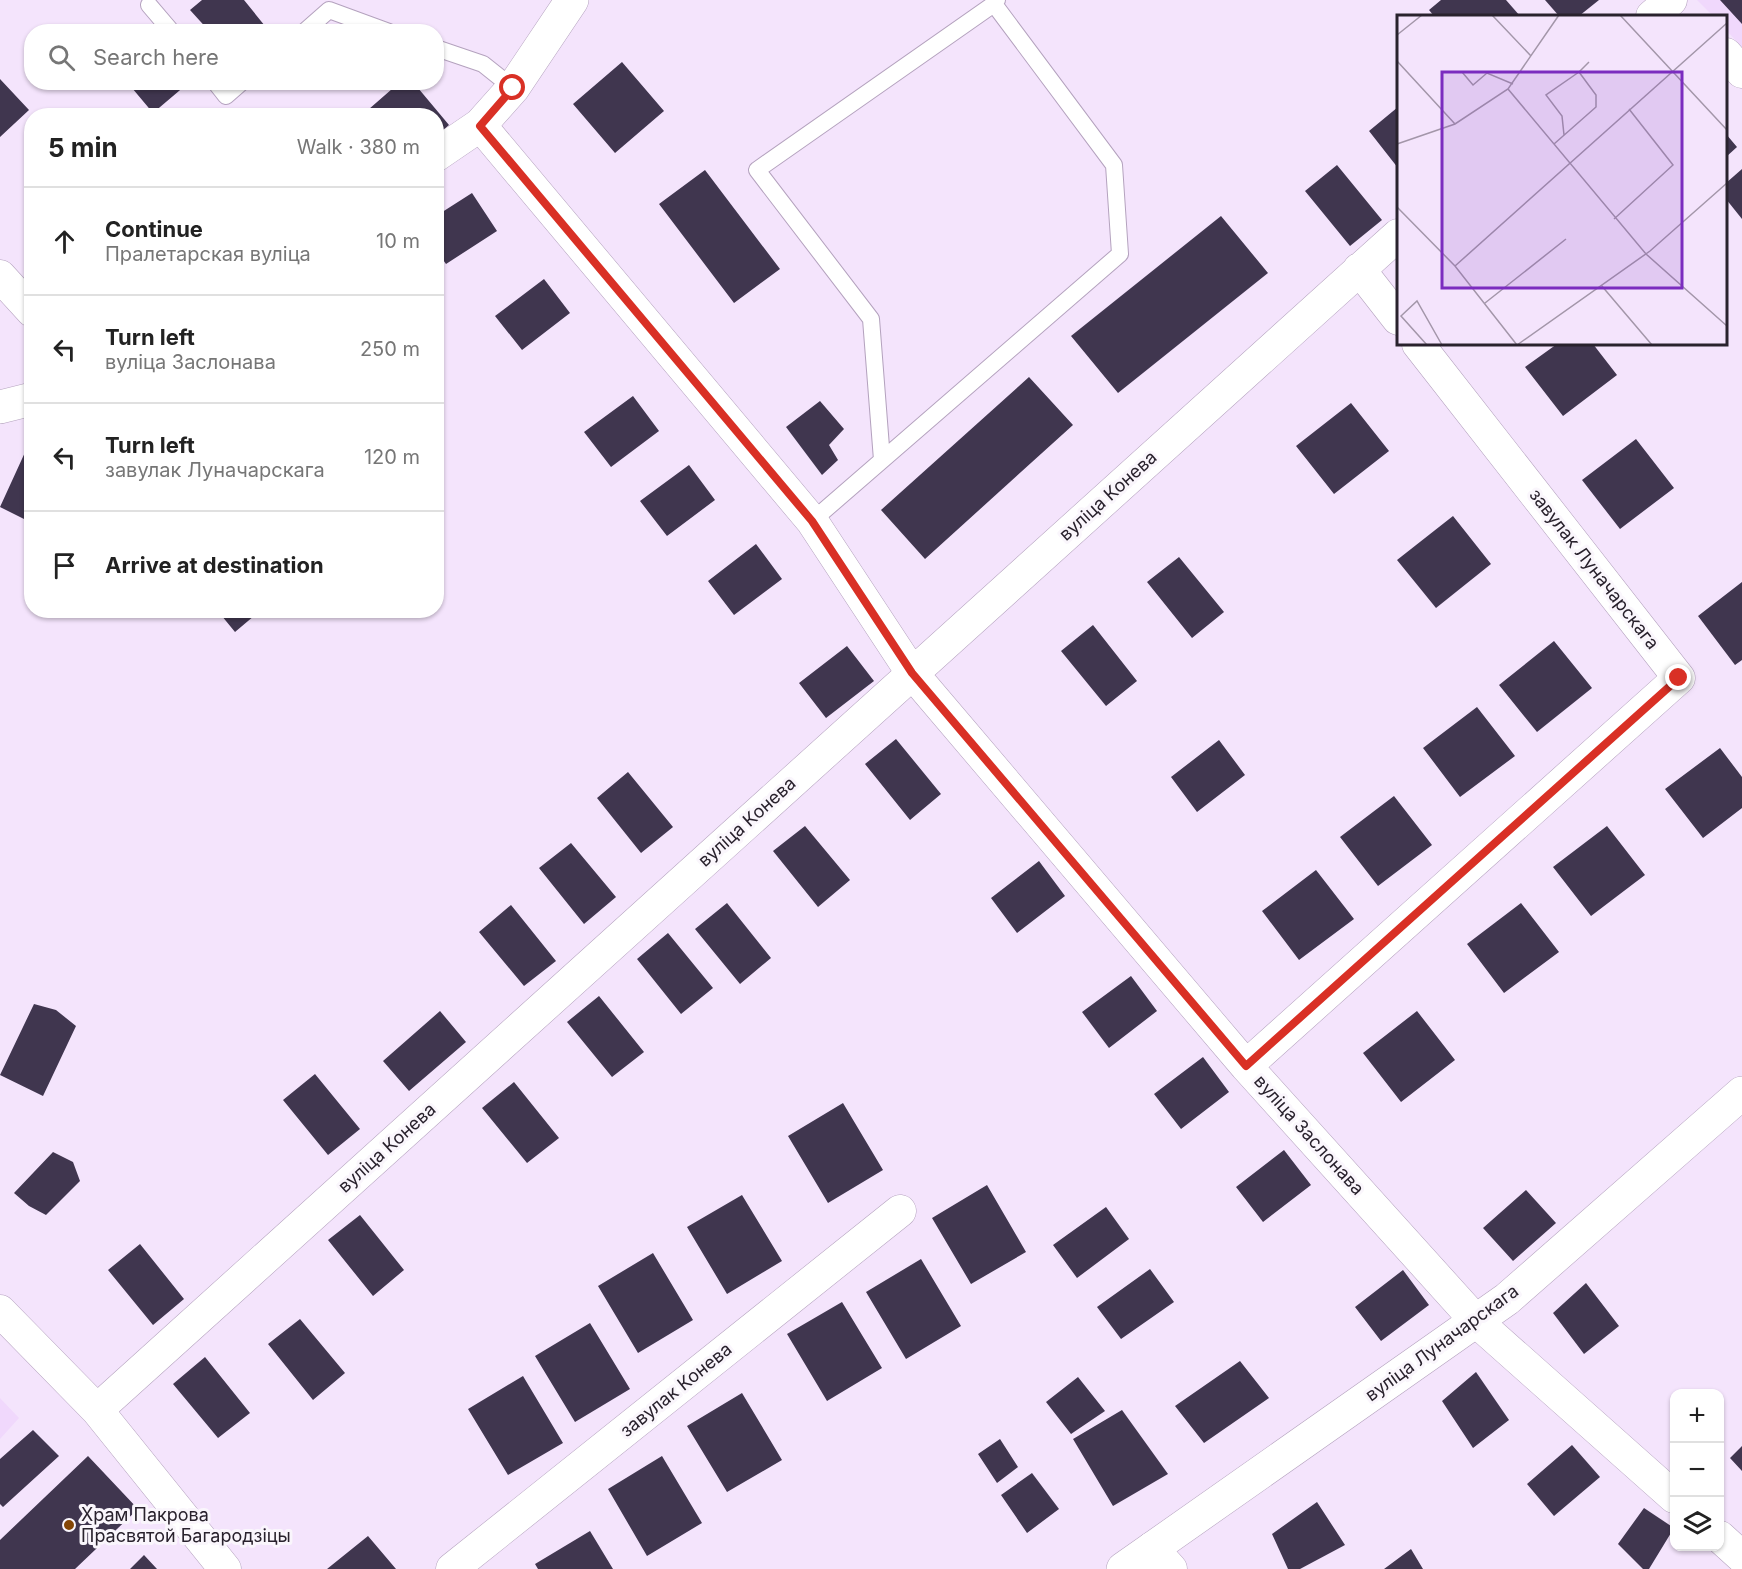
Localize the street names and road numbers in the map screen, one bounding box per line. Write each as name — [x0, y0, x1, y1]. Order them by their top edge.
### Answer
street label: вуліца Конева — [1055, 446, 1161, 545]
street label: завулак Луначарскага — [1525, 484, 1664, 653]
street label: вуліца Конева — [694, 772, 800, 871]
street label: вуліца Заслонава — [1250, 1070, 1369, 1199]
street label: вуліца Конева — [334, 1098, 440, 1197]
street label: вуліца Луначарскага — [1361, 1280, 1522, 1405]
street label: завулак Конева — [616, 1338, 736, 1441]

